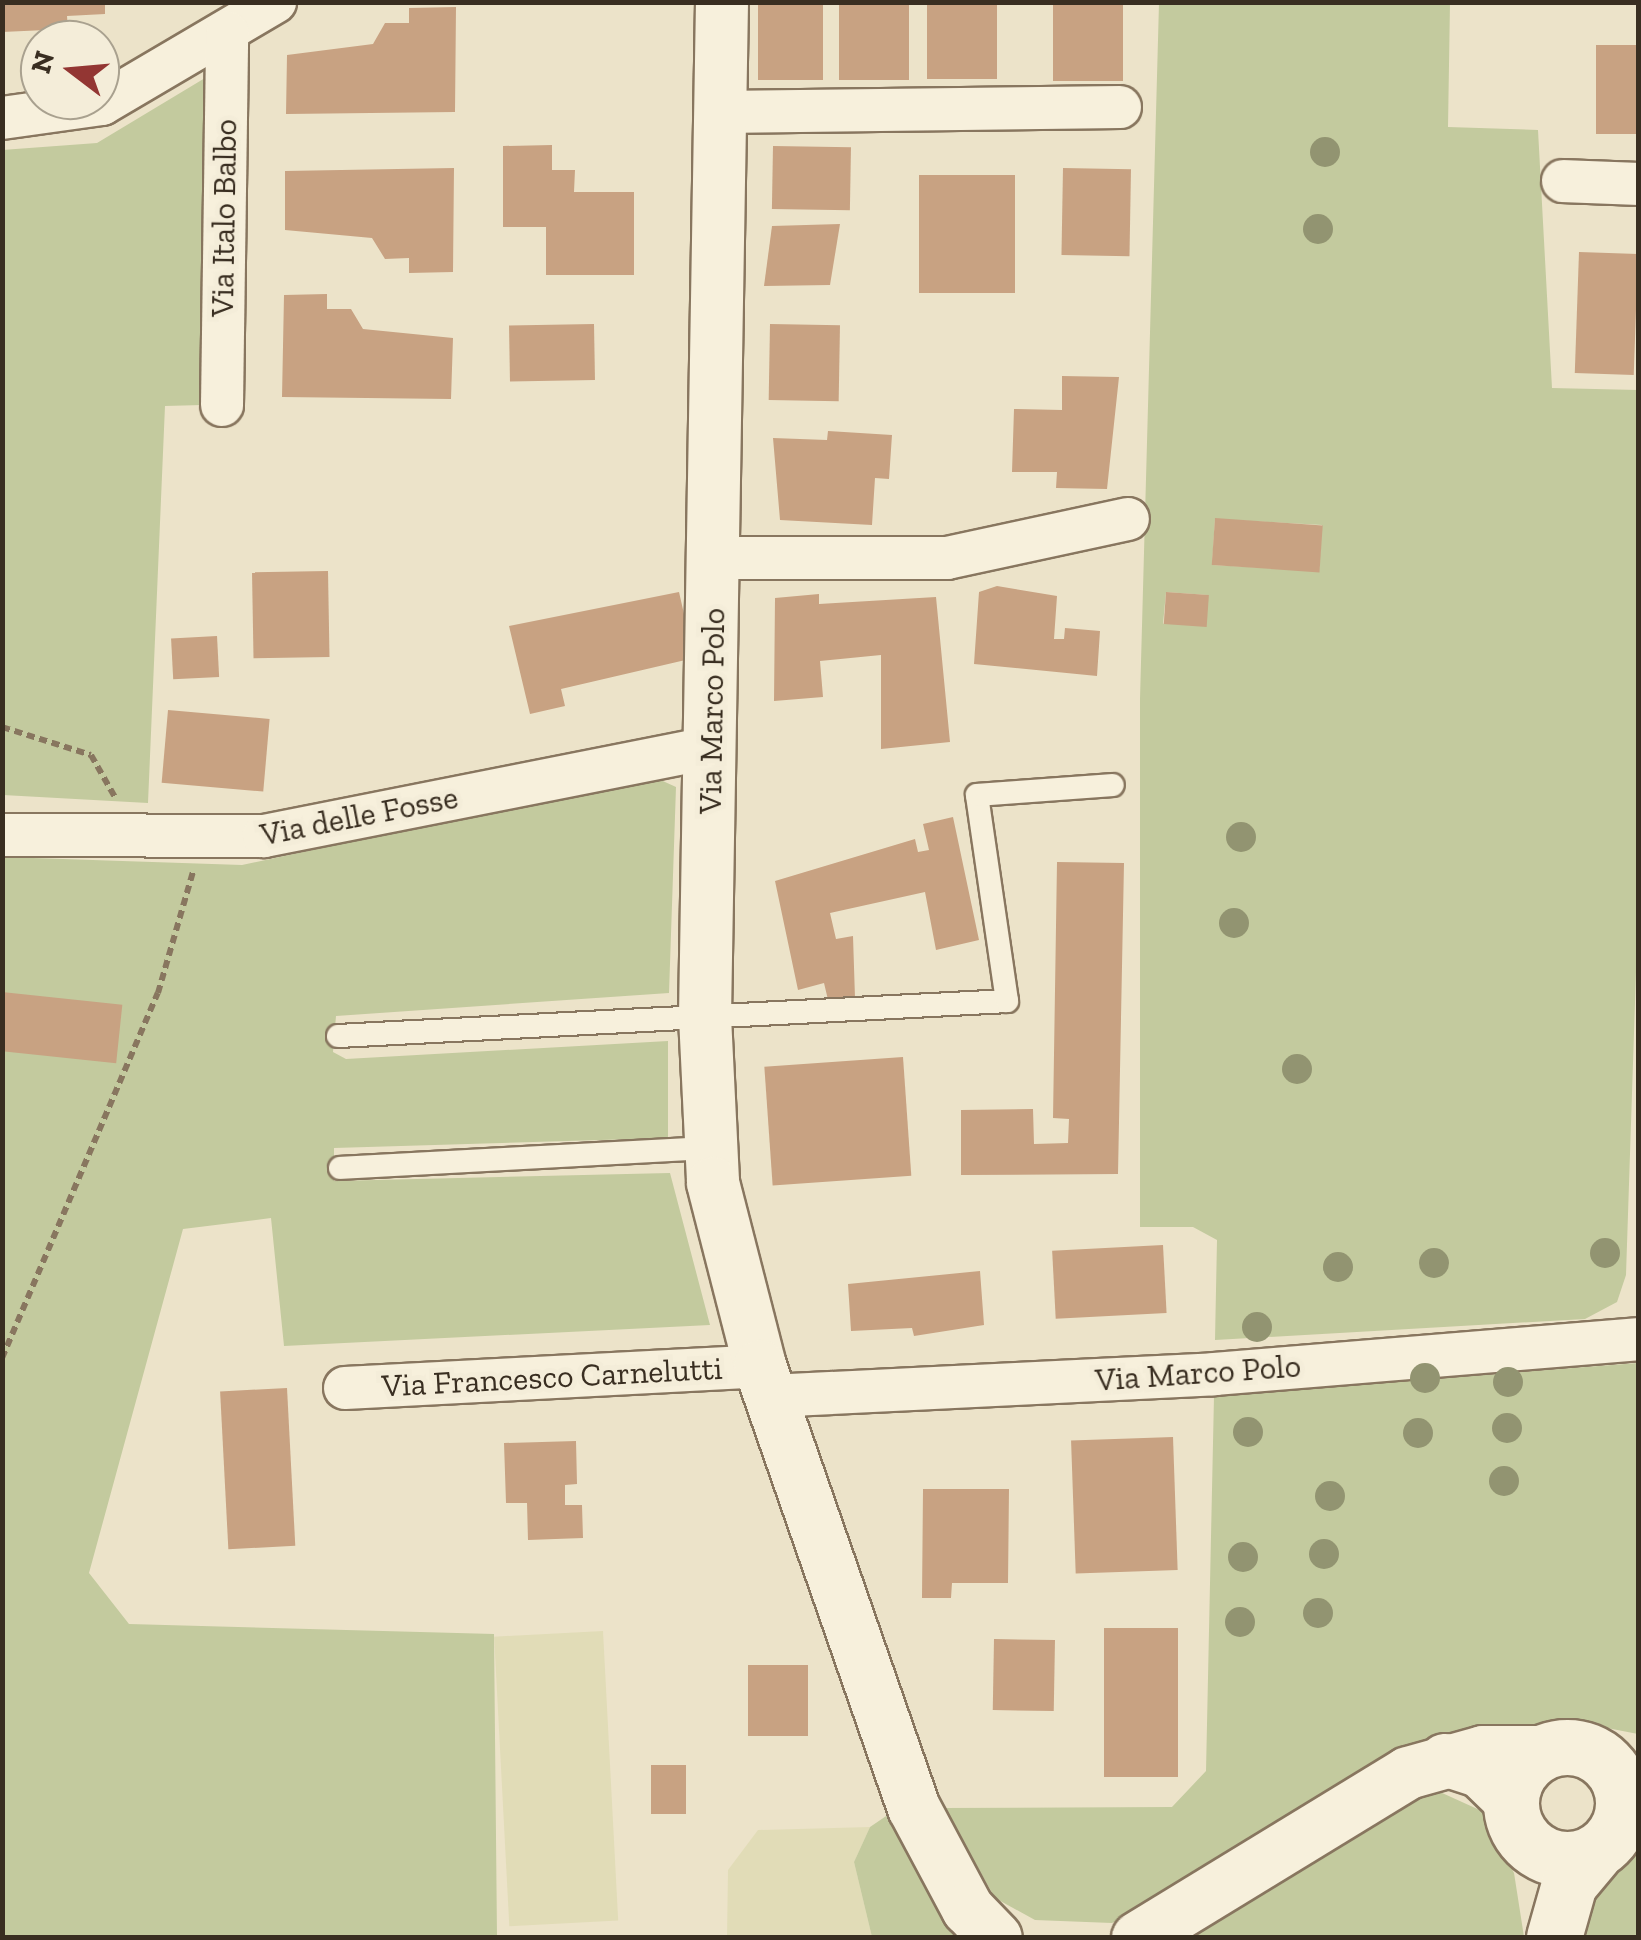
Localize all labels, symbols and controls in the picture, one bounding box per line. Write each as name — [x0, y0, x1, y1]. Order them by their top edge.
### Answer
north arrow — [20, 20, 120, 120]
text: N — [24, 47, 61, 77]
street label: Via Italo Balbo — [203, 119, 245, 317]
street label: Via Marco Polo — [691, 608, 733, 814]
street label: Via delle Fosse — [257, 778, 461, 854]
street label: Via Marco Polo — [1094, 1347, 1302, 1399]
street label: Via Francesco Carnelutti — [381, 1349, 723, 1405]

